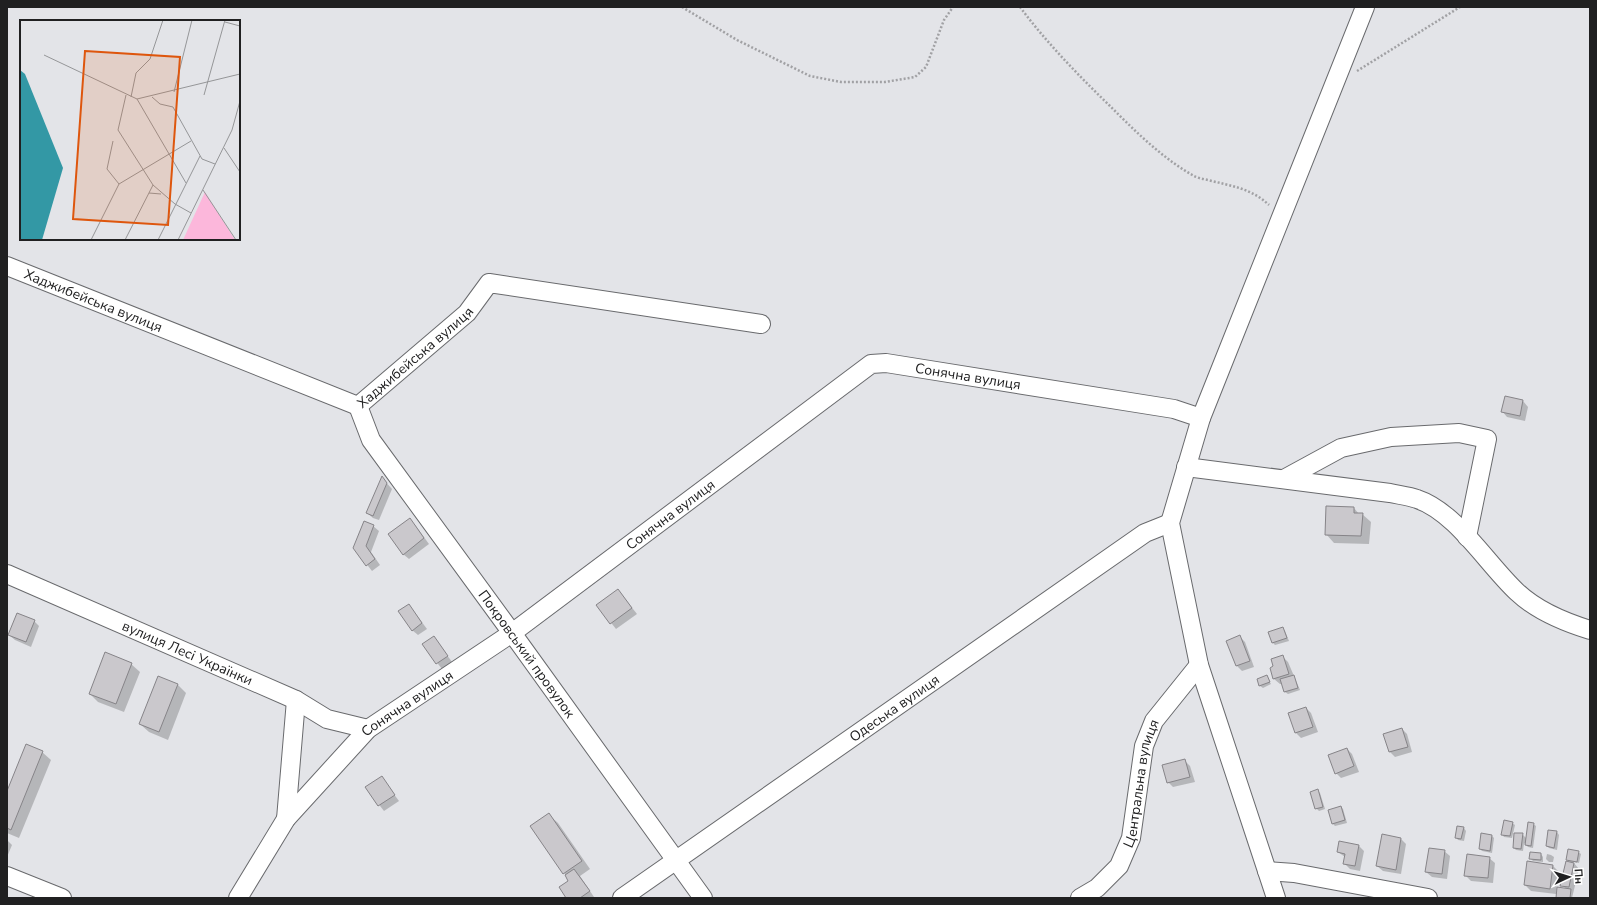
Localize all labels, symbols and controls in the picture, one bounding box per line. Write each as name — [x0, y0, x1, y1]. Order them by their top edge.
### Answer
inset map — [20, 20, 240, 240]
street label: Хаджибейська вулиця — [21, 264, 165, 337]
street label: Хаджибейська вулиця — [353, 303, 478, 412]
street label: Сонячна вулиця — [914, 358, 1022, 394]
street label: Сонячна вулиця — [622, 475, 719, 554]
street label: Покровський провулок — [474, 586, 580, 722]
street label: вулиця Лесі Українки — [119, 616, 256, 690]
street label: Сонячна вулиця — [357, 665, 457, 740]
street label: Одеська вулиця — [845, 670, 943, 746]
street label: Центральна вулиця — [1118, 716, 1163, 851]
north arrow — [1549, 857, 1589, 897]
text: Пн — [1570, 868, 1586, 884]

